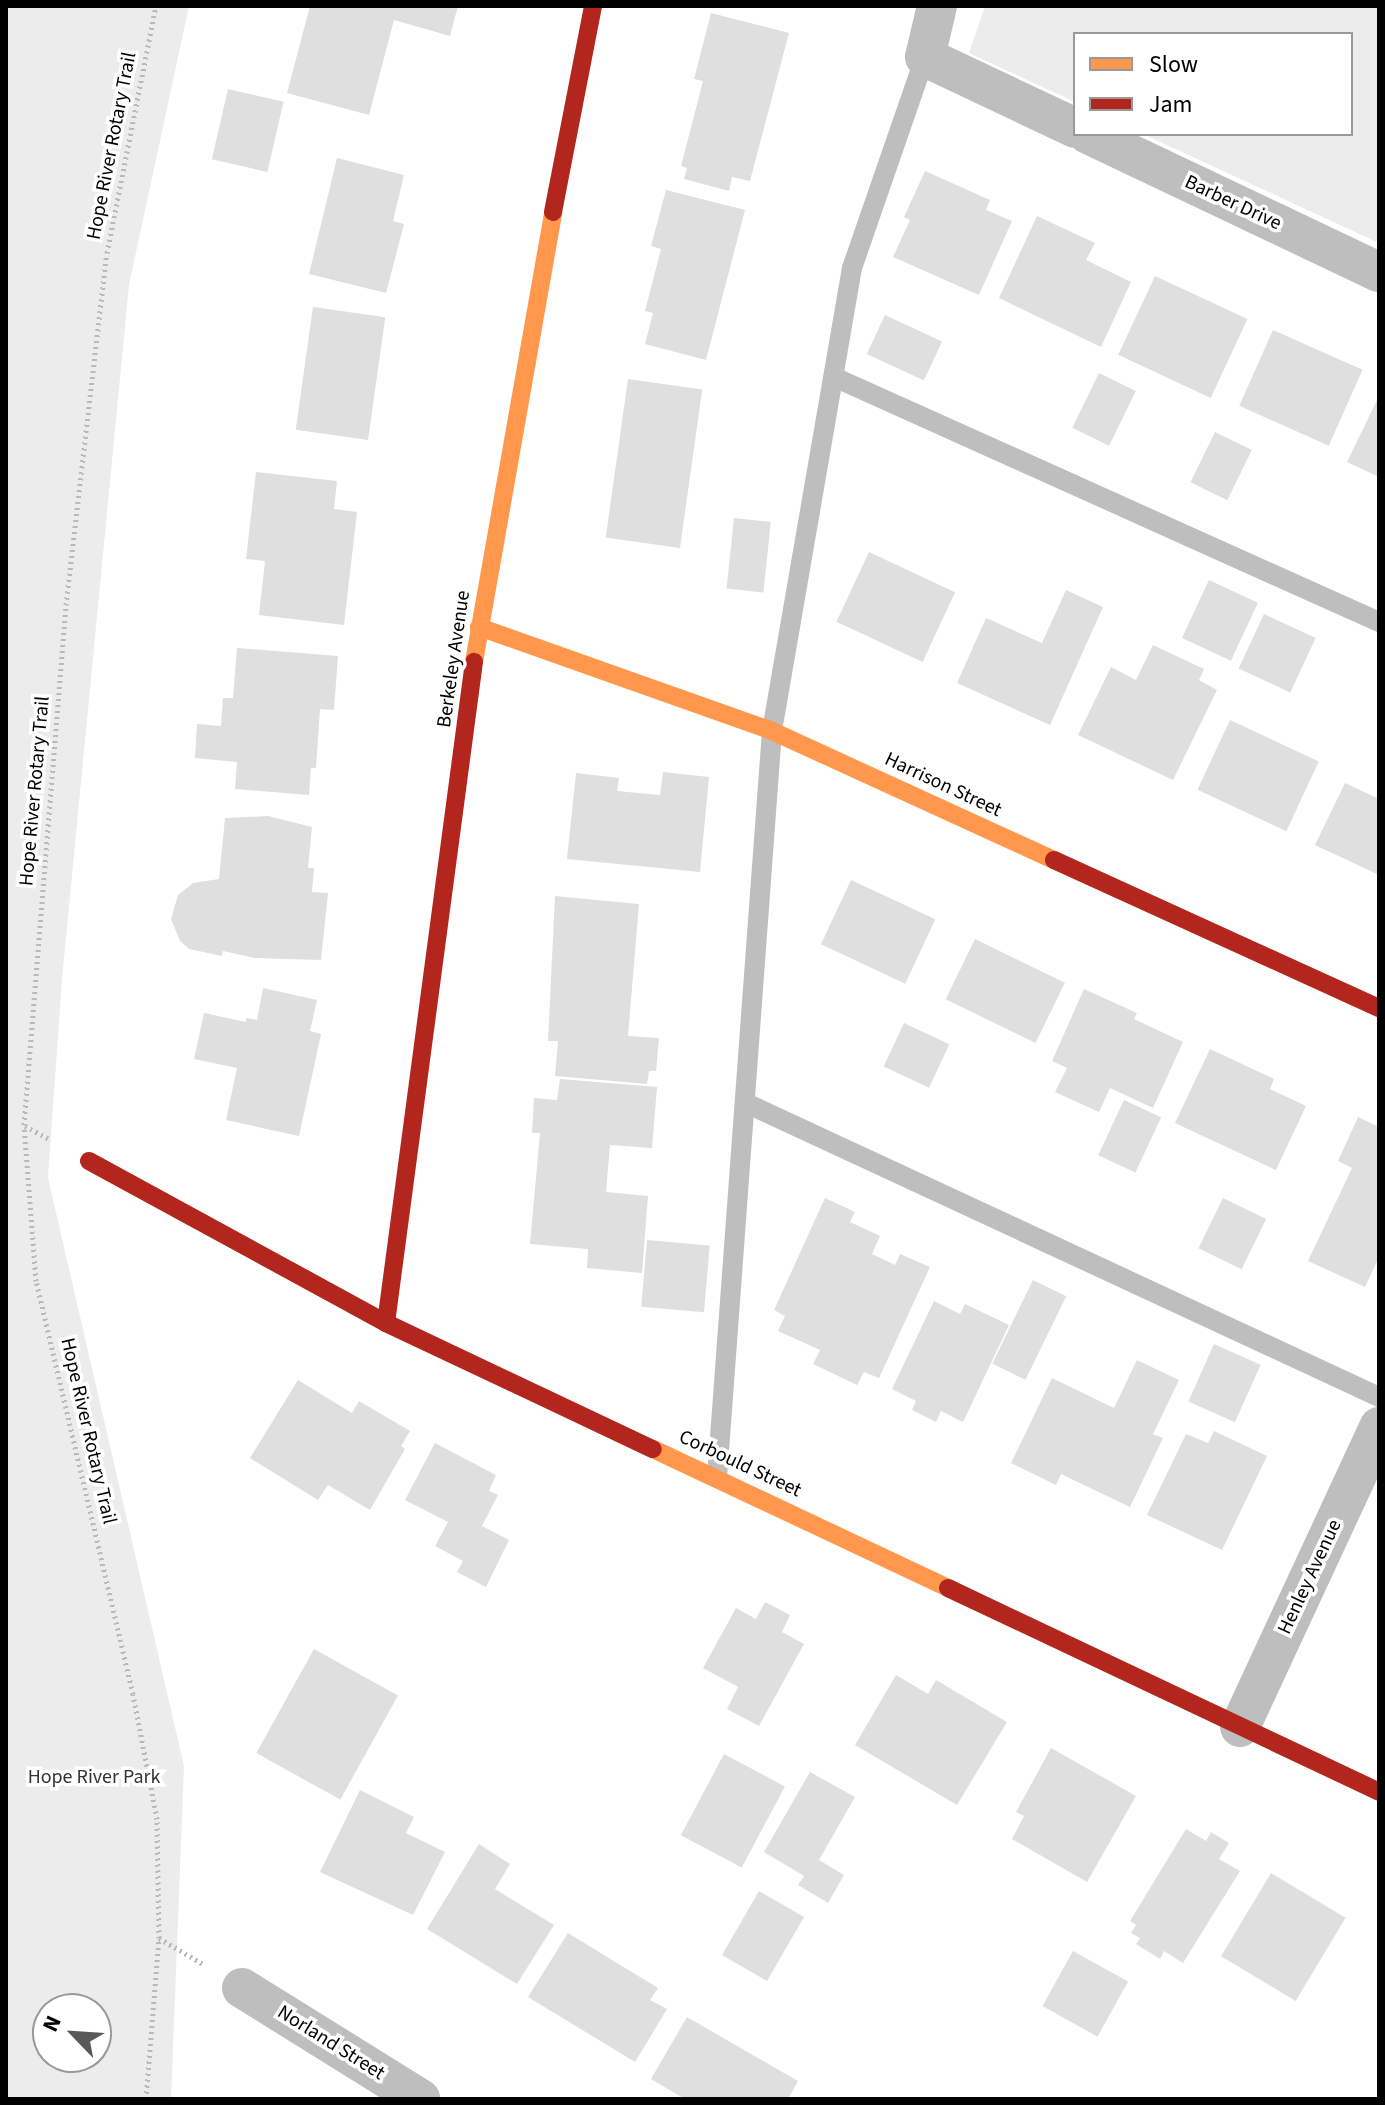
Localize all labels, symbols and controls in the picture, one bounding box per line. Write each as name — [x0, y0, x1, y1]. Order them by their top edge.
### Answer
legend — [1073, 32, 1353, 136]
text: Slow — [1149, 47, 1198, 82]
street label: Hope River Rotary Trail — [82, 50, 142, 242]
text: Jam — [1149, 87, 1193, 122]
street label: Barber Drive — [1181, 170, 1285, 236]
street label: Berkeley Avenue — [433, 589, 475, 729]
street label: Hope River Rotary Trail — [15, 695, 55, 887]
street label: Harrison Street — [881, 747, 1005, 823]
street label: Hope River Rotary Trail — [55, 1335, 121, 1527]
street label: Corbould Street — [675, 1425, 805, 1503]
street label: Henley Avenue — [1273, 1516, 1347, 1638]
park label: Hope River Park — [28, 1765, 160, 1789]
north arrow — [32, 1993, 112, 2073]
street label: Norland Street — [273, 2000, 389, 2086]
text: N — [34, 2010, 70, 2037]

